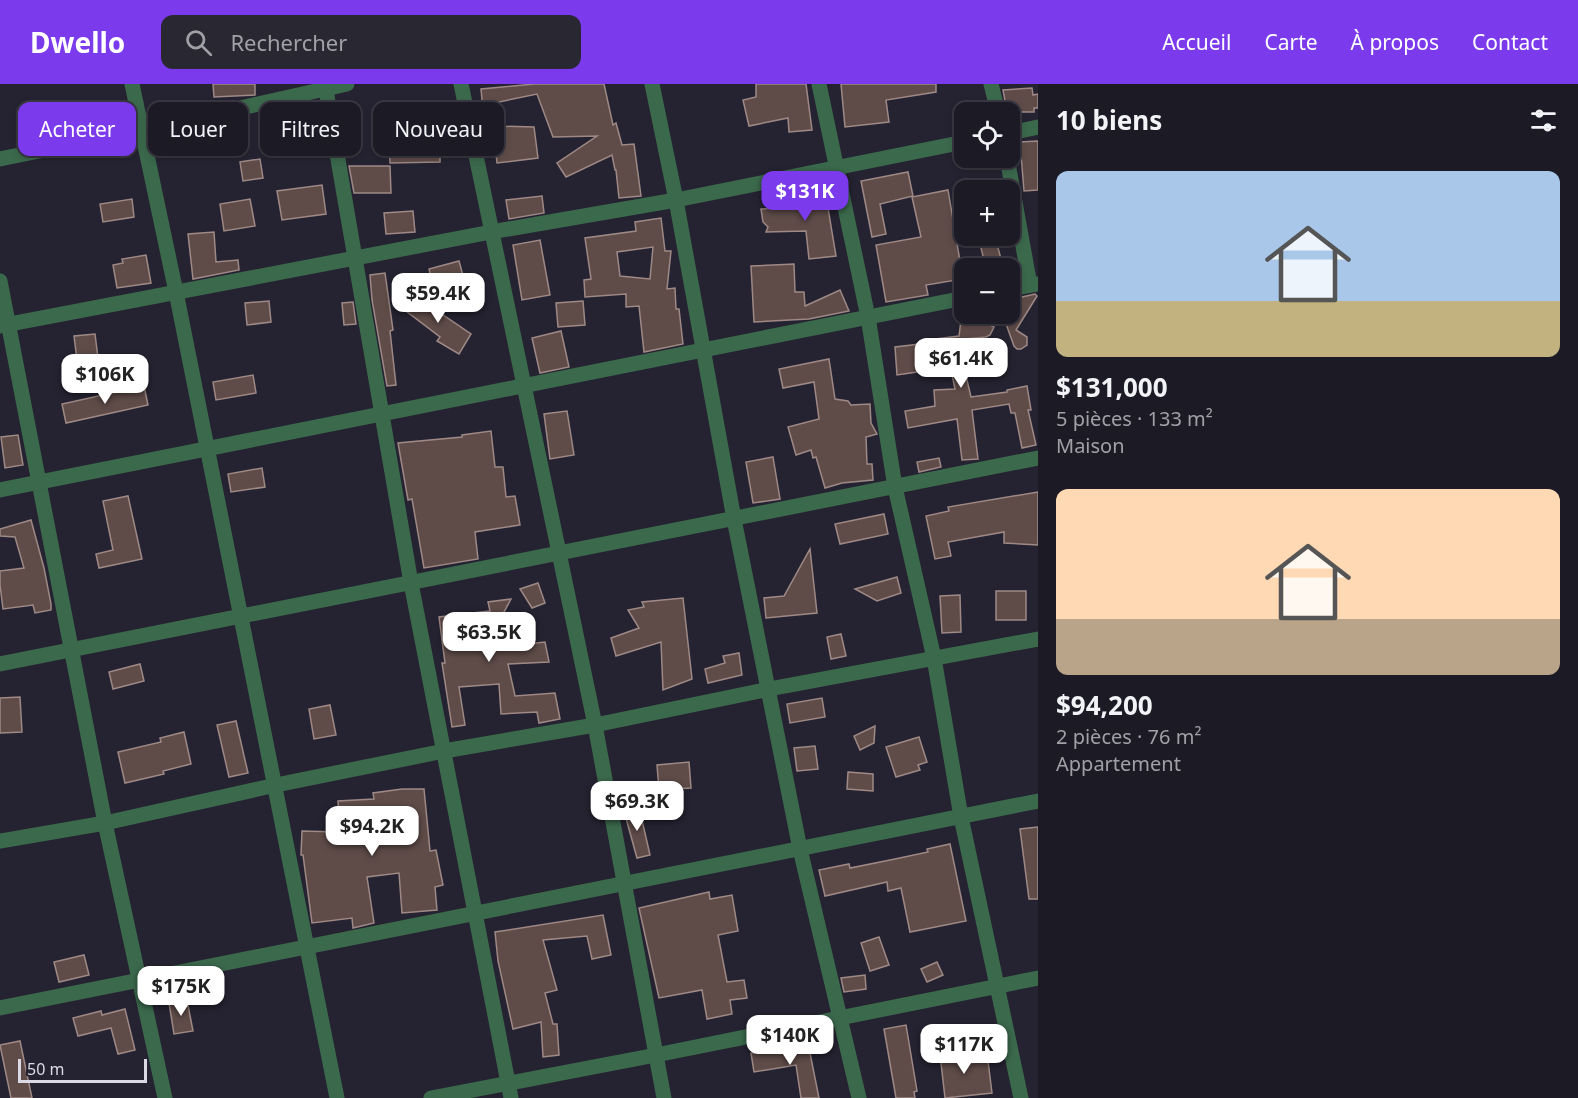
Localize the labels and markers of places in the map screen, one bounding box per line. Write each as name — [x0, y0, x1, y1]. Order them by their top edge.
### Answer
pin: $131K — [763, 171, 847, 222]
pin: $59.4K — [389, 273, 487, 324]
pin: $61.4K — [912, 338, 1010, 389]
pin: $106K — [63, 354, 147, 405]
pin: $63.5K — [440, 612, 538, 663]
pin: $69.3K — [588, 781, 686, 832]
pin: $94.2K — [323, 806, 421, 857]
pin: $175K — [139, 966, 223, 1017]
pin: $140K — [748, 1015, 832, 1066]
pin: $117K — [922, 1024, 1006, 1075]

